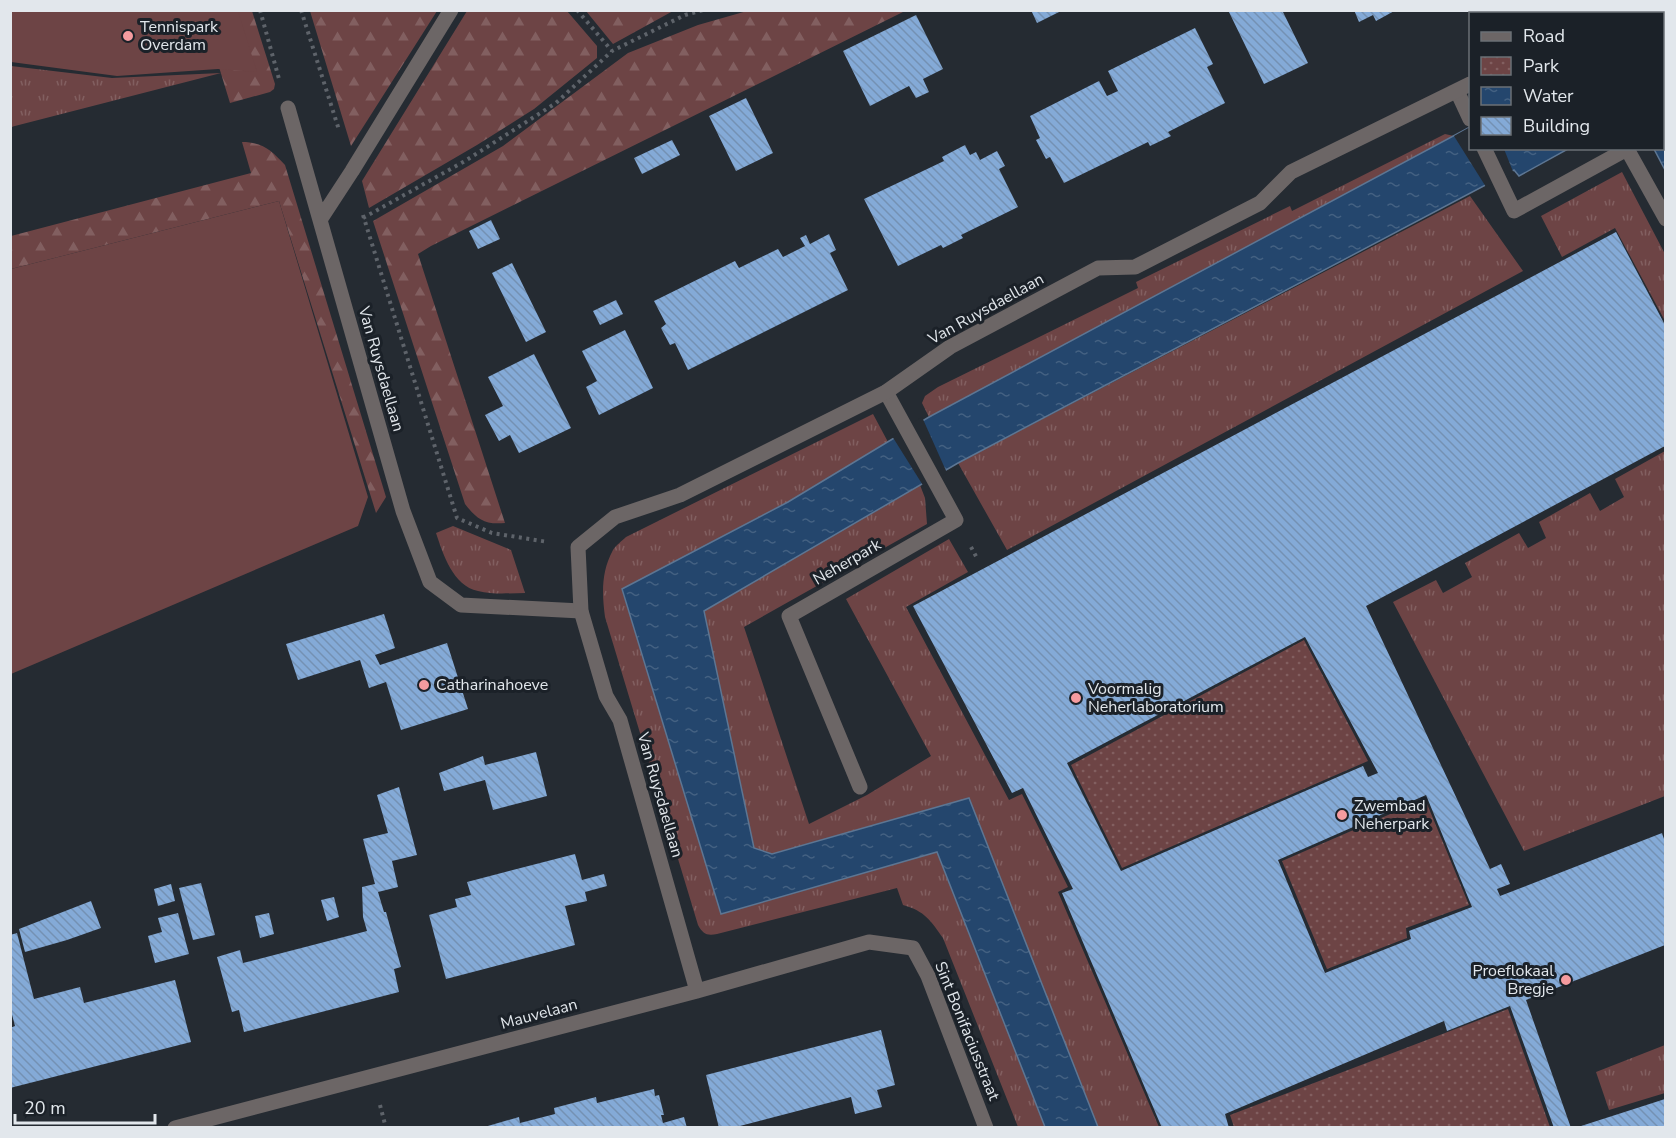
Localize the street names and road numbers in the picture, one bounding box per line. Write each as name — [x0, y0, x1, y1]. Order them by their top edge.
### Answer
street label: Van Ruysdaellaan — [923, 268, 1048, 350]
street label: Van Ruysdaellaan — [352, 303, 409, 434]
street label: Neherpark — [809, 533, 886, 590]
street label: Van Ruysdaellaan — [631, 729, 688, 860]
street label: Sint Bonifaciusstraat — [929, 958, 1005, 1104]
street label: Mauvelaan — [498, 993, 580, 1035]

